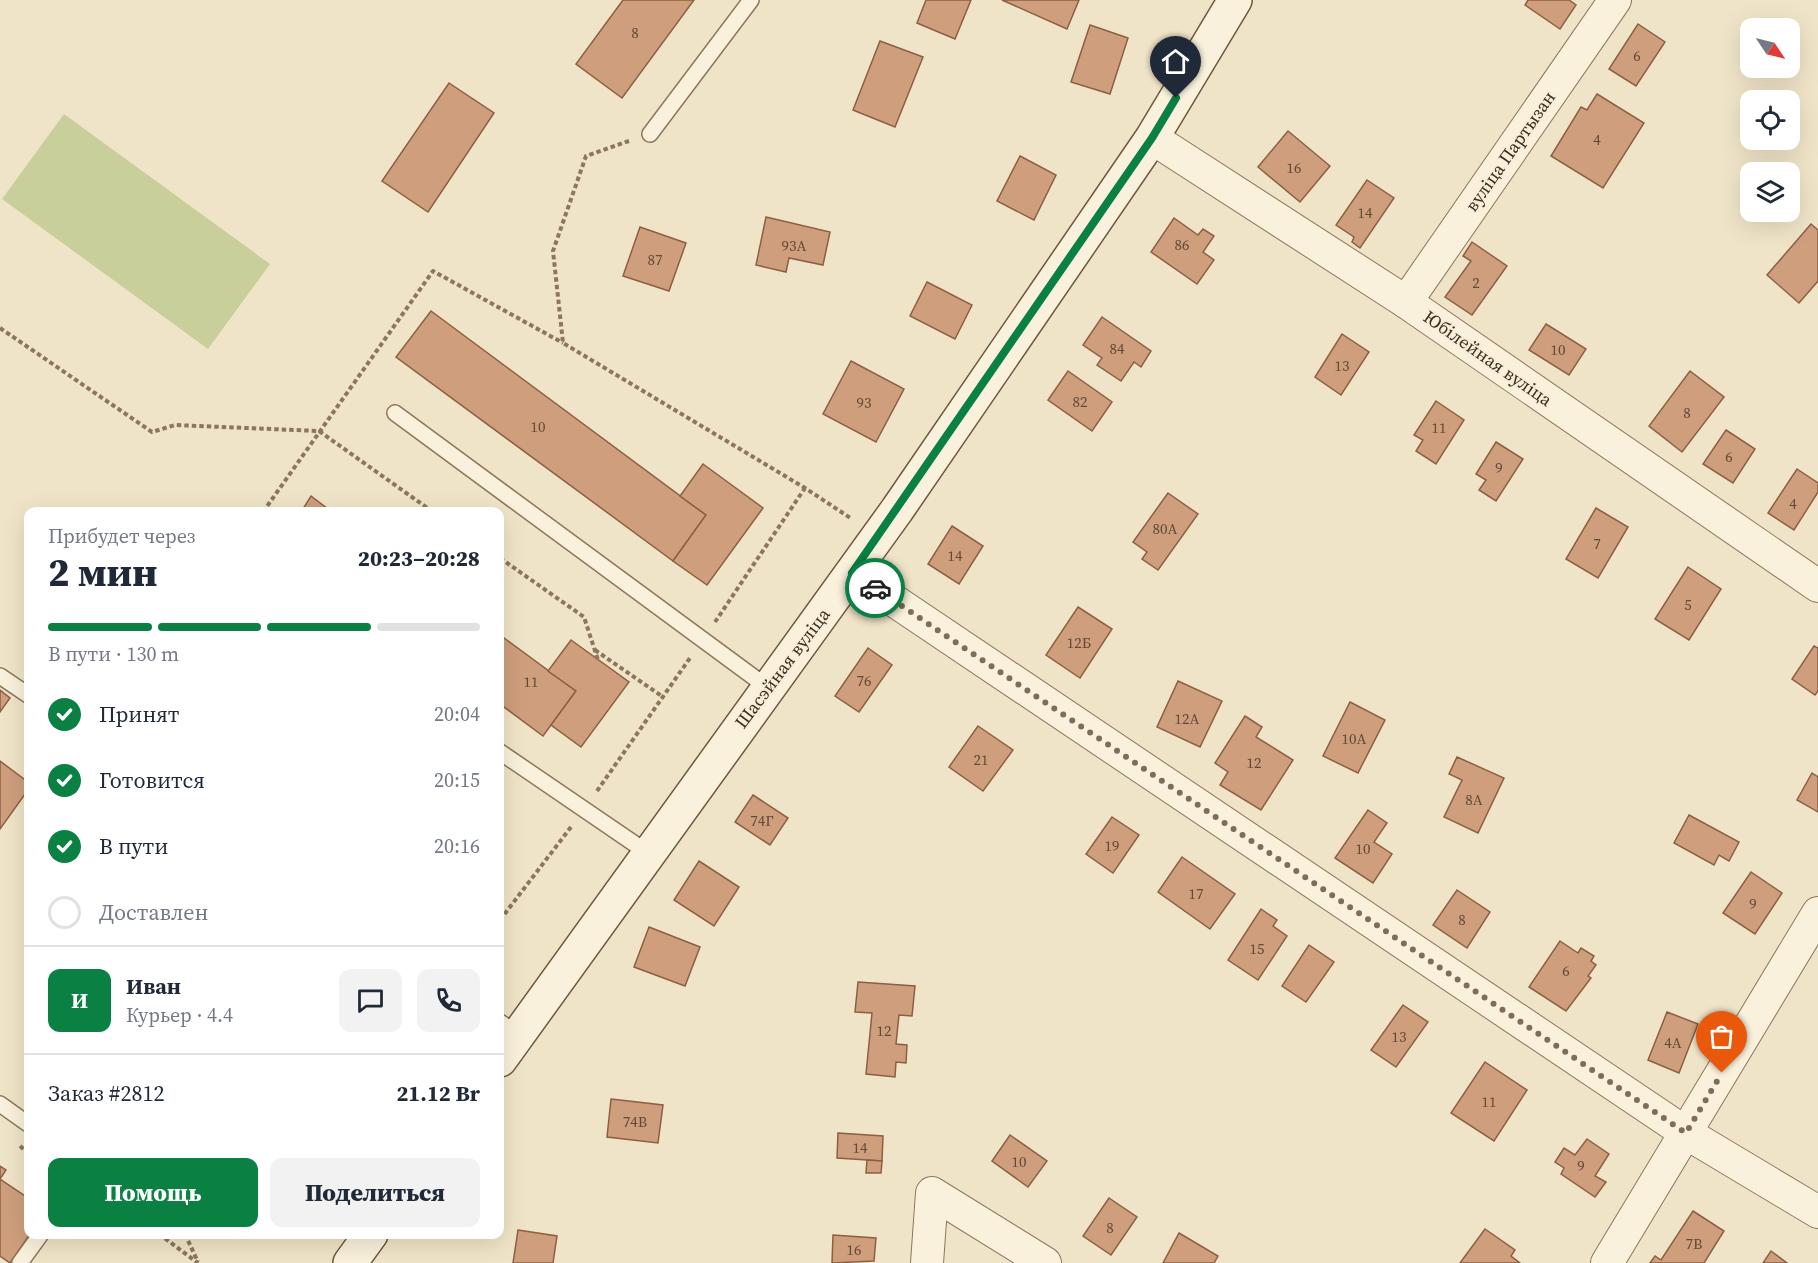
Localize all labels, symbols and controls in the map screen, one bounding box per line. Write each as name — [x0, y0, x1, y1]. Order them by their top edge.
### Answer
north arrow — [1740, 18, 1800, 78]
map controls — [1740, 18, 1800, 222]
house number: 8 — [631, 22, 639, 43]
pin — [1150, 36, 1201, 98]
icon: home — [1159, 45, 1192, 78]
house number: 6 — [1633, 45, 1641, 66]
street label: вуліца Партызан — [1459, 86, 1561, 216]
button: locate — [1740, 90, 1800, 150]
house number: 4 — [1593, 129, 1601, 150]
house number: 16 — [1286, 157, 1302, 178]
button: layers — [1740, 162, 1800, 222]
house number: 14 — [1357, 202, 1373, 223]
house number: 86 — [1174, 234, 1190, 255]
house number: 93А — [782, 235, 807, 256]
house number: 87 — [647, 249, 663, 270]
house number: 2 — [1472, 272, 1480, 293]
street label: Юбілейная вуліца — [1419, 304, 1558, 412]
house number: 84 — [1109, 338, 1125, 359]
house number: 10 — [1550, 339, 1566, 360]
house number: 13 — [1334, 355, 1350, 376]
house number: 82 — [1072, 391, 1088, 412]
house number: 93 — [856, 392, 872, 413]
house number: 8 — [1683, 402, 1691, 423]
house number: 10 — [530, 416, 546, 437]
house number: 11 — [1431, 417, 1447, 438]
house number: 6 — [1725, 446, 1733, 467]
house number: 9 — [1495, 457, 1503, 478]
house number: 4 — [1789, 493, 1797, 514]
house number: 80А — [1153, 518, 1178, 539]
text: Прибудет через — [48, 522, 195, 550]
house number: 7 — [1593, 533, 1601, 554]
text: 20:23–20:28 — [358, 543, 480, 573]
house number: 14 — [947, 545, 963, 566]
text: 2 мин — [48, 546, 157, 599]
courier — [845, 558, 905, 618]
icon: car — [859, 572, 892, 605]
house number: 5 — [1684, 594, 1692, 615]
street label: Шасэйная вуліца — [728, 602, 836, 733]
house number: 12Б — [1067, 632, 1091, 653]
text: В пути · 130 m — [48, 640, 179, 668]
house number: 76 — [856, 670, 872, 691]
house number: 11 — [523, 671, 539, 692]
icon: check — [48, 698, 81, 731]
text: Принят — [99, 699, 179, 729]
text: 20:04 — [434, 700, 480, 728]
house number: 12А — [1175, 708, 1200, 729]
house number: 10А — [1342, 728, 1367, 749]
house number: 21 — [973, 749, 989, 770]
house number: 12 — [1246, 752, 1262, 773]
icon: check — [48, 764, 81, 797]
text: Готовится — [99, 765, 205, 795]
text: 20:15 — [434, 766, 480, 794]
house number: 8А — [1465, 789, 1483, 810]
house number: 74Г — [750, 810, 774, 831]
icon: check — [48, 830, 81, 863]
text: В пути — [99, 831, 168, 861]
text: 20:16 — [434, 832, 480, 860]
house number: 19 — [1104, 835, 1120, 856]
house number: 10 — [1355, 838, 1371, 859]
house number: 17 — [1188, 883, 1204, 904]
house number: 9 — [1749, 893, 1757, 914]
text: Доставлен — [99, 897, 209, 927]
house number: 8 — [1458, 909, 1466, 930]
house number: 15 — [1249, 938, 1265, 959]
house number: 6 — [1562, 960, 1570, 981]
button: chat — [339, 969, 402, 1032]
button: phone — [417, 969, 480, 1032]
text: Иван — [126, 971, 181, 1001]
text: И — [71, 985, 88, 1015]
text: Курьер · 4.4 — [126, 1001, 233, 1029]
pin — [1696, 1011, 1747, 1073]
house number: 12 — [876, 1020, 892, 1041]
icon: bag — [1705, 1020, 1738, 1053]
house number: 13 — [1391, 1026, 1407, 1047]
house number: 4А — [1664, 1032, 1682, 1053]
text: Заказ #2812 — [48, 1078, 164, 1108]
text: 21.12 Br — [396, 1078, 480, 1108]
house number: 11 — [1481, 1091, 1497, 1112]
house number: 74В — [623, 1111, 647, 1132]
house number: 14 — [852, 1137, 868, 1158]
house number: 10 — [1011, 1151, 1027, 1172]
house number: 9 — [1577, 1155, 1585, 1176]
button: Помощь — [48, 1158, 258, 1227]
button: Поделиться — [270, 1158, 480, 1227]
house number: 8 — [1106, 1217, 1114, 1238]
house number: 7В — [1686, 1233, 1702, 1254]
house number: 16 — [846, 1239, 862, 1260]

